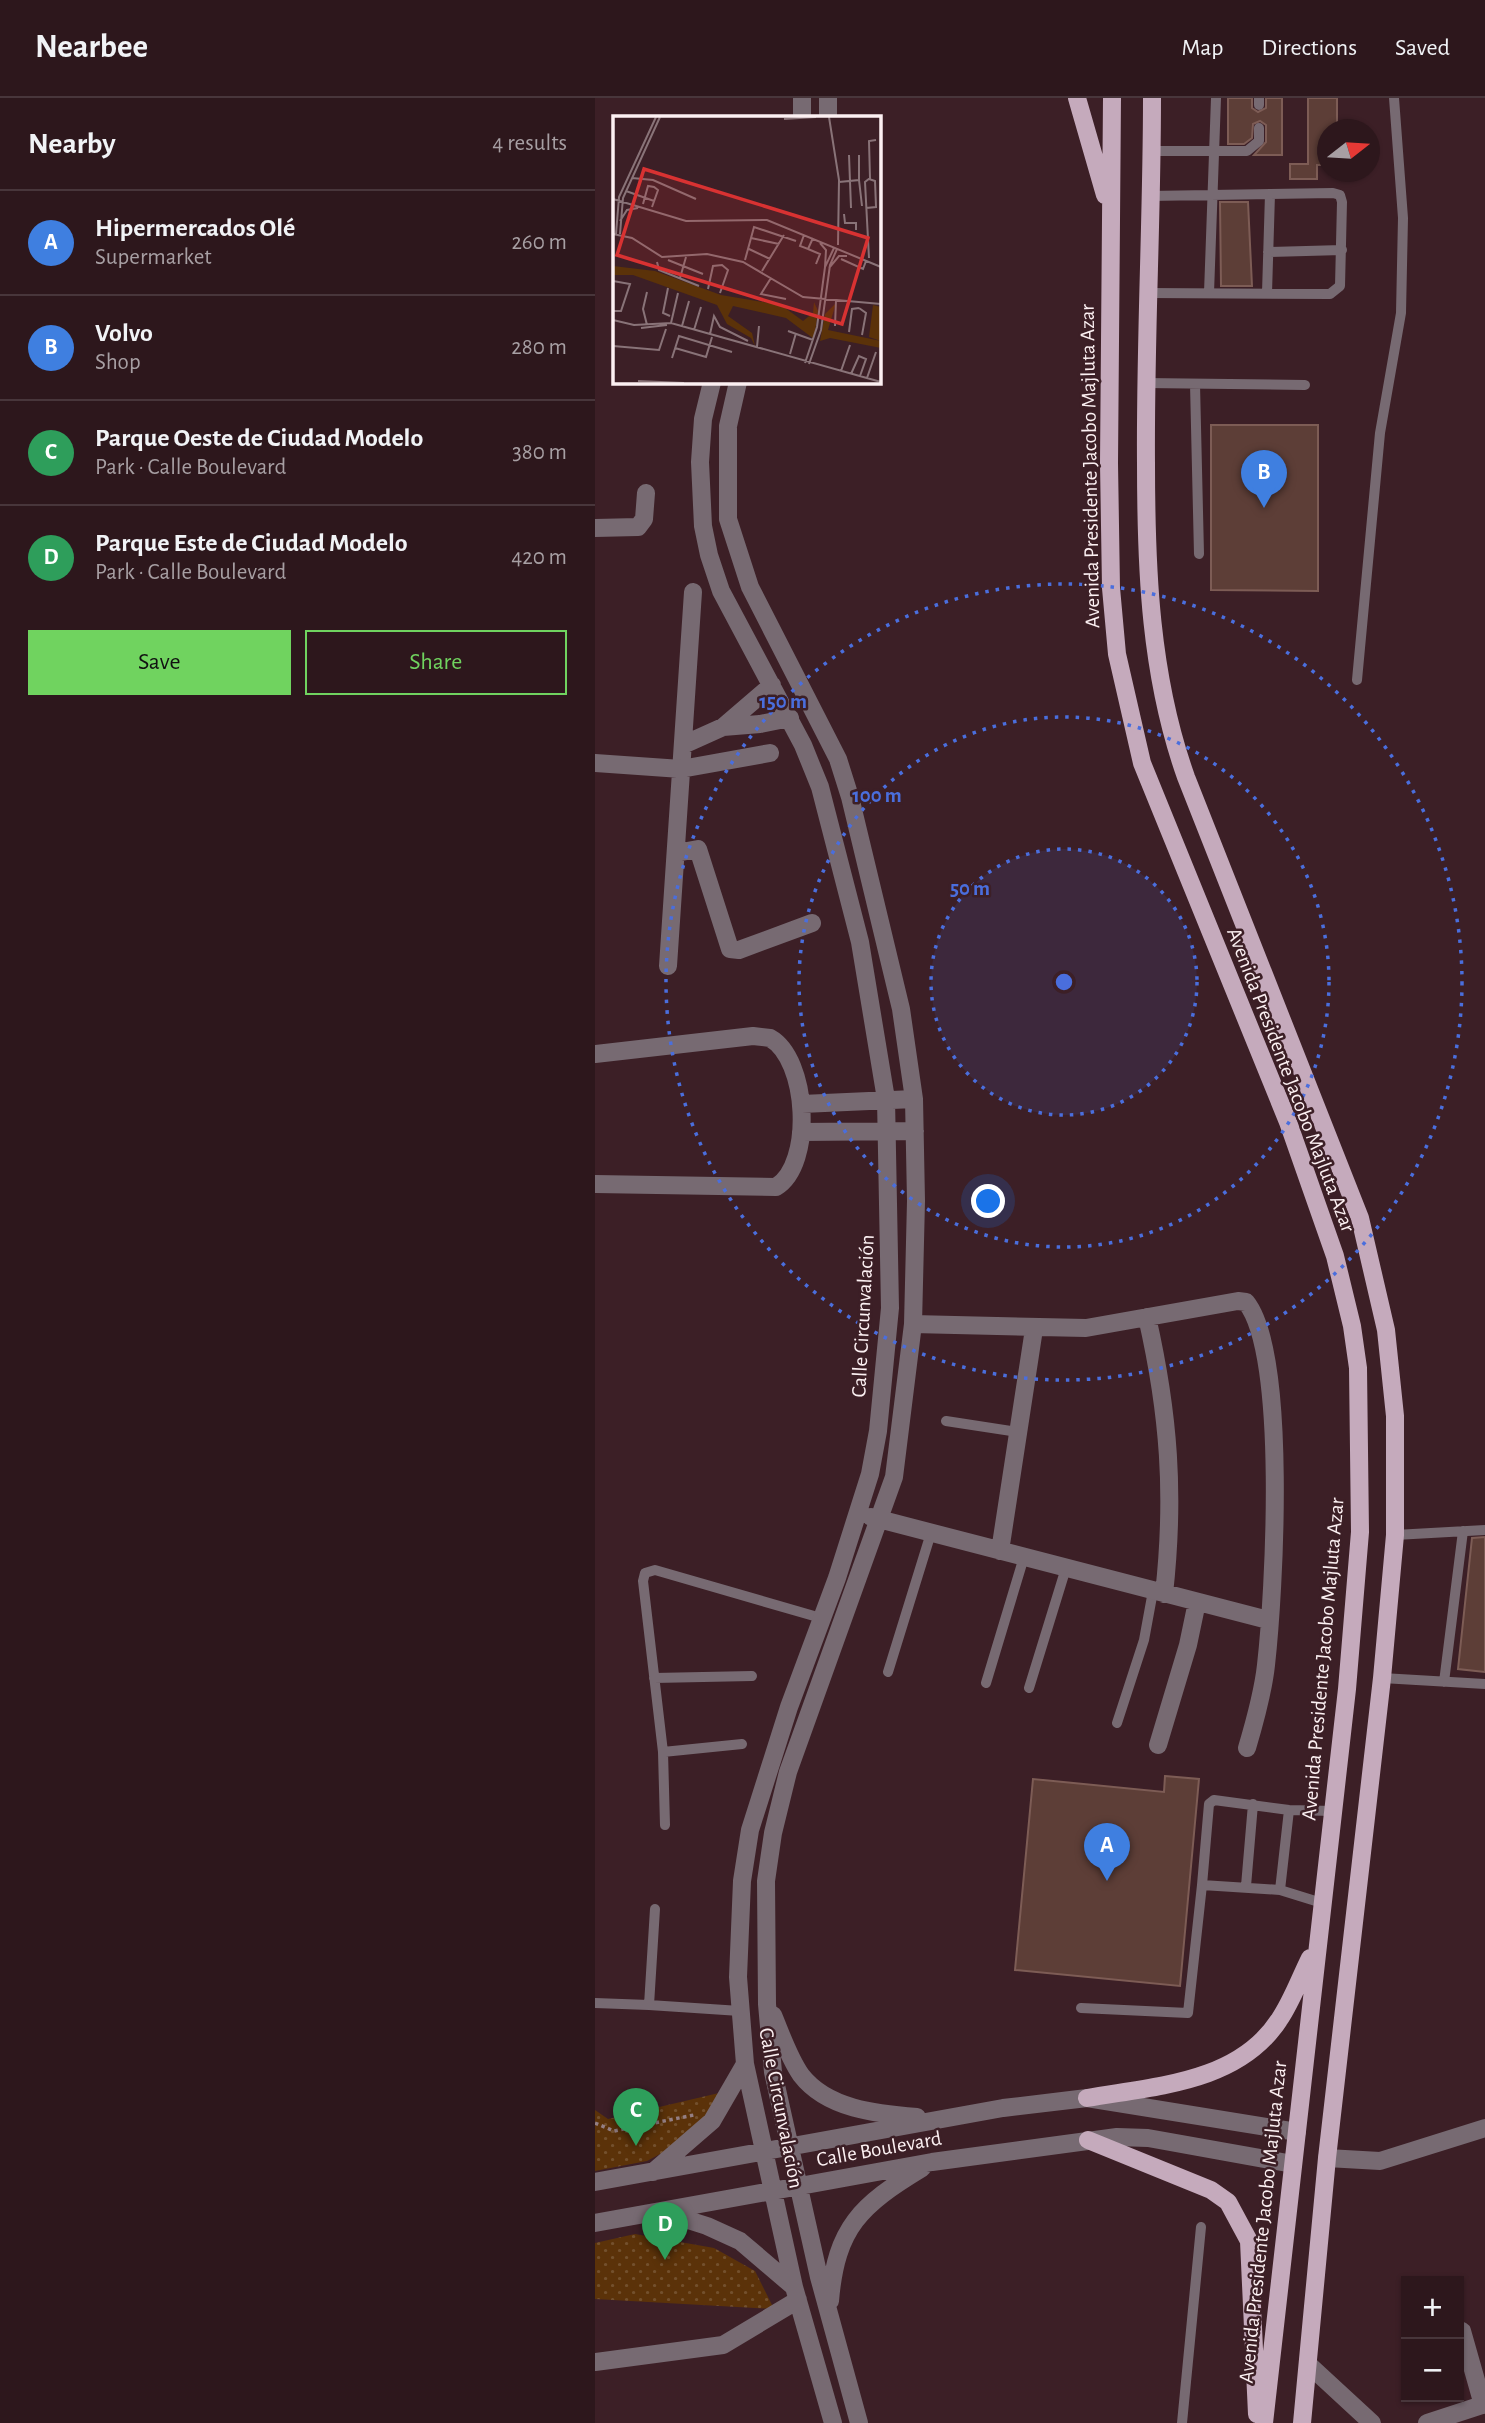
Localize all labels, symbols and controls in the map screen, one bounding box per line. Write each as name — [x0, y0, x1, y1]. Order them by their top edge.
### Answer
text: Nearbee — [35, 31, 148, 64]
text: Map — [1181, 36, 1223, 60]
text: Directions — [1261, 36, 1357, 60]
text: Saved — [1395, 36, 1450, 60]
inset map — [613, 116, 880, 383]
north arrow — [1317, 119, 1380, 182]
text: Nearby — [28, 129, 116, 159]
text: 4 results — [492, 132, 567, 155]
text: Hipermercados Olé — [95, 215, 295, 241]
text: A — [44, 231, 58, 254]
text: 260 m — [511, 231, 567, 254]
text: Supermarket — [95, 246, 212, 269]
street label: Avenida Presidente Jacobo Majluta Azar — [1077, 304, 1103, 628]
text: Volvo — [95, 320, 153, 346]
text: B — [44, 336, 58, 359]
text: 280 m — [511, 336, 567, 359]
text: Shop — [95, 351, 141, 374]
text: Parque Oeste de Ciudad Modelo — [95, 425, 423, 451]
text: C — [45, 441, 57, 464]
text: 380 m — [512, 441, 567, 464]
pin: B — [1241, 450, 1287, 508]
text: Park · Calle Boulevard — [95, 456, 286, 479]
text: Parque Este de Ciudad Modelo — [95, 530, 408, 556]
text: D — [43, 546, 59, 569]
text: 420 m — [511, 546, 567, 569]
text: Park · Calle Boulevard — [95, 561, 286, 584]
button: Save — [28, 630, 291, 695]
button: Share — [305, 630, 567, 695]
text: 150 m — [759, 691, 807, 712]
text: 100 m — [852, 785, 902, 806]
text: 50 m — [950, 878, 990, 899]
street label: Avenida Presidente Jacobo Majluta Azar — [1223, 925, 1359, 1235]
centre of rings — [1052, 970, 1076, 994]
your location — [971, 1184, 1005, 1218]
street label: Calle Circunvalación — [848, 1234, 878, 1398]
street label: Avenida Presidente Jacobo Majluta Azar — [1298, 1496, 1348, 1821]
pin: A — [1084, 1823, 1130, 1881]
street label: Calle Circunvalación — [755, 2026, 807, 2190]
street label: Avenida Presidente Jacobo Majluta Azar — [1236, 2060, 1290, 2384]
pin: C — [613, 2088, 659, 2146]
street label: Calle Boulevard — [815, 2128, 943, 2170]
pin: D — [642, 2202, 688, 2260]
map controls — [1401, 2276, 1464, 2402]
button: + — [1401, 2276, 1464, 2339]
button: − — [1401, 2339, 1464, 2402]

